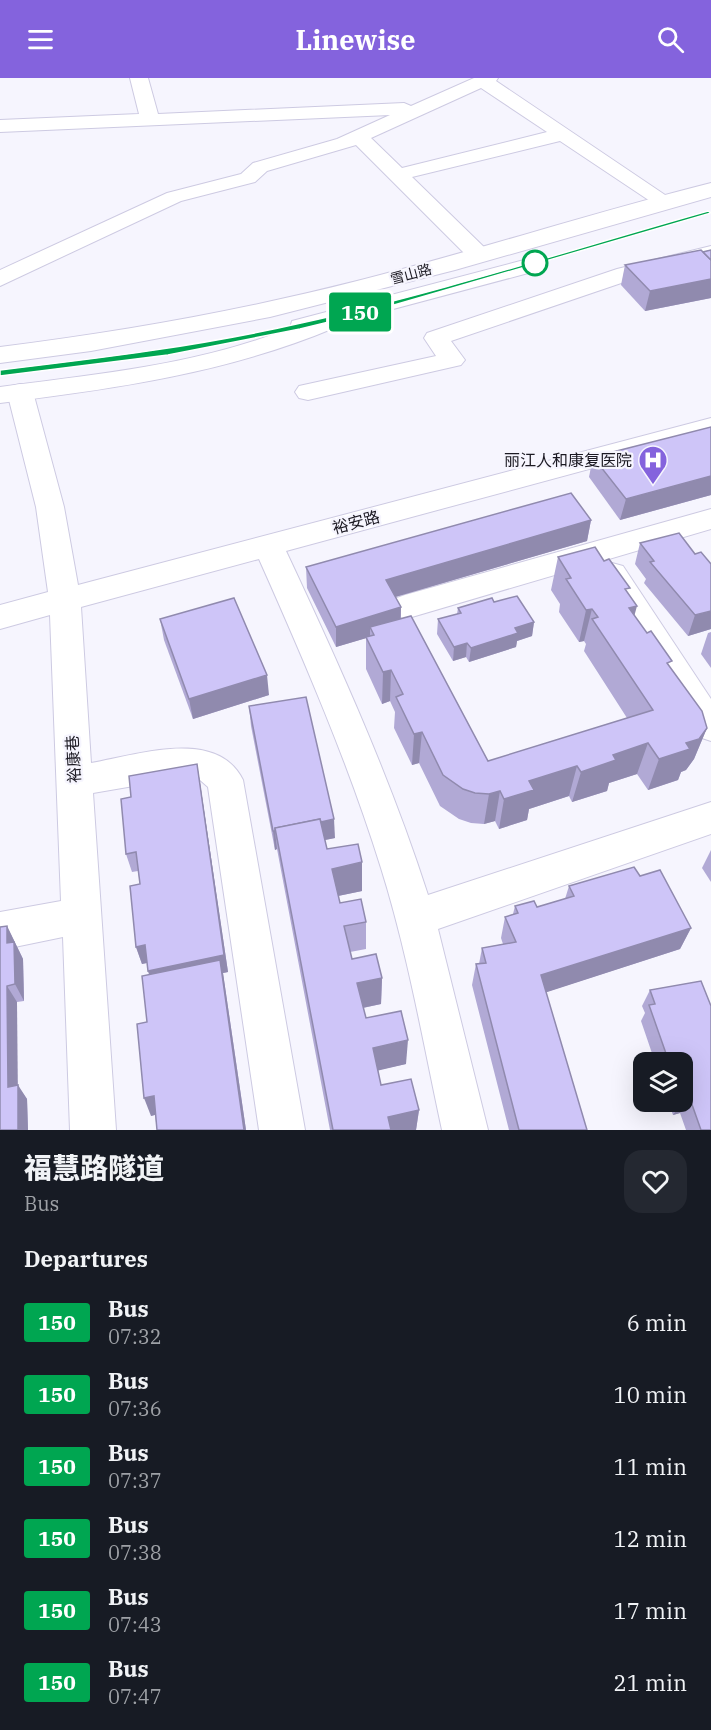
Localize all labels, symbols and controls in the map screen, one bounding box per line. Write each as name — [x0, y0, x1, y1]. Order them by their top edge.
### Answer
text: Linewise — [296, 22, 415, 57]
icon: menu — [24, 23, 57, 56]
icon: search — [654, 23, 687, 56]
unlabelled marker — [522, 250, 548, 276]
street label: 雪山路 — [388, 260, 434, 288]
line badge: 150 — [326, 292, 394, 332]
text: 150 — [341, 298, 379, 326]
hospital icon: 丽江人和康复医院 — [637, 444, 669, 486]
place label: 丽江人和康复医院 — [504, 450, 632, 470]
street label: 裕安路 — [330, 506, 382, 538]
street label: 裕康巷 — [62, 735, 84, 783]
map controls — [633, 1052, 693, 1112]
button: layers — [633, 1052, 693, 1112]
text: 福慧路隧道 — [24, 1149, 164, 1186]
button: heart — [624, 1150, 687, 1213]
text: Bus — [24, 1190, 59, 1217]
text: Departures — [24, 1244, 148, 1273]
text: Bus — [108, 1294, 149, 1323]
text: 150 — [38, 1308, 76, 1336]
text: 6 min — [627, 1308, 687, 1337]
text: 07:32 — [108, 1323, 162, 1350]
text: Bus — [108, 1366, 149, 1395]
text: 150 — [38, 1380, 76, 1408]
text: 10 min — [614, 1380, 687, 1409]
text: 07:36 — [108, 1395, 162, 1422]
text: Bus — [108, 1438, 149, 1467]
text: 150 — [38, 1452, 76, 1480]
text: 11 min — [614, 1452, 687, 1481]
text: 07:37 — [108, 1467, 162, 1494]
text: Bus — [108, 1510, 149, 1539]
text: 150 — [38, 1524, 76, 1552]
text: 12 min — [614, 1524, 687, 1553]
text: 07:38 — [108, 1539, 162, 1566]
text: Bus — [108, 1582, 149, 1611]
text: 150 — [38, 1596, 76, 1624]
text: 17 min — [614, 1596, 687, 1625]
text: 07:43 — [108, 1611, 162, 1638]
text: Bus — [108, 1654, 149, 1683]
text: 150 — [38, 1668, 76, 1696]
text: 21 min — [614, 1668, 687, 1697]
text: 07:47 — [108, 1683, 162, 1710]

